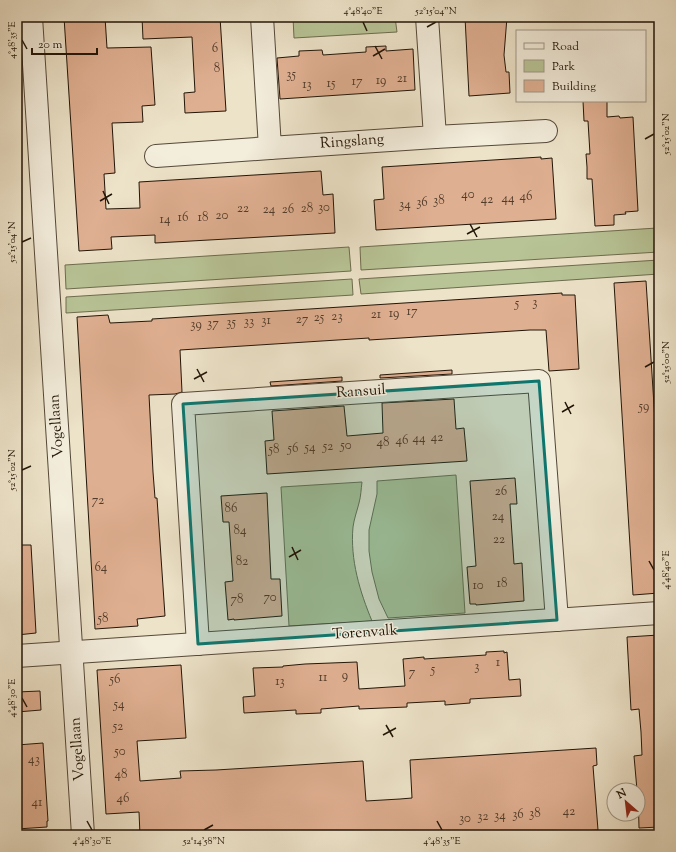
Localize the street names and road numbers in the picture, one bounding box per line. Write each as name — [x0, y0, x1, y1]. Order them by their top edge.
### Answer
street label: Ringslang — [319, 129, 385, 155]
street label: Ransuil — [336, 380, 386, 404]
street label: Vogellaan — [44, 393, 70, 459]
street label: Torenvalk — [331, 620, 399, 646]
street label: Vogellaan — [65, 716, 91, 782]

